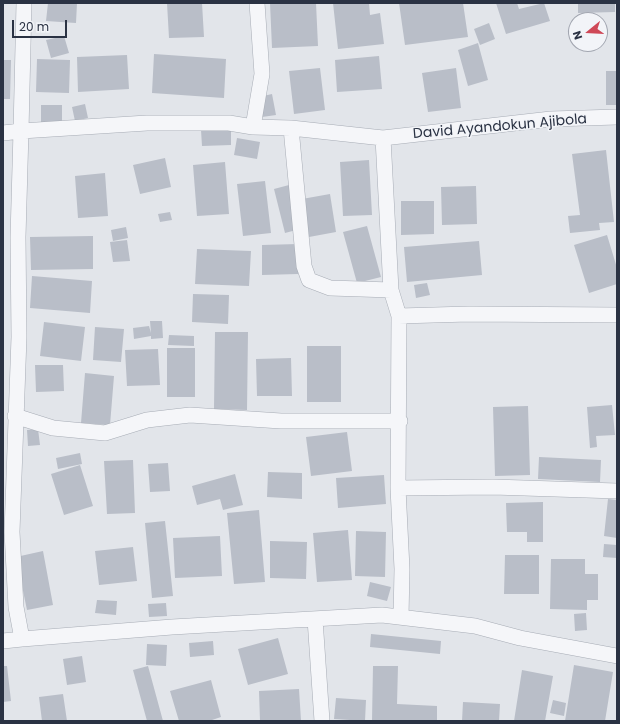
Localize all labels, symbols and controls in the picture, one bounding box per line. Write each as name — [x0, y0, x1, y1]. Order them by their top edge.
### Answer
scale bar — [14, 12, 69, 38]
north arrow — [568, 12, 608, 52]
text: 20 m — [19, 18, 49, 35]
text: N — [569, 29, 586, 42]
street label: David Ayandokun Ajibola — [412, 111, 588, 143]

